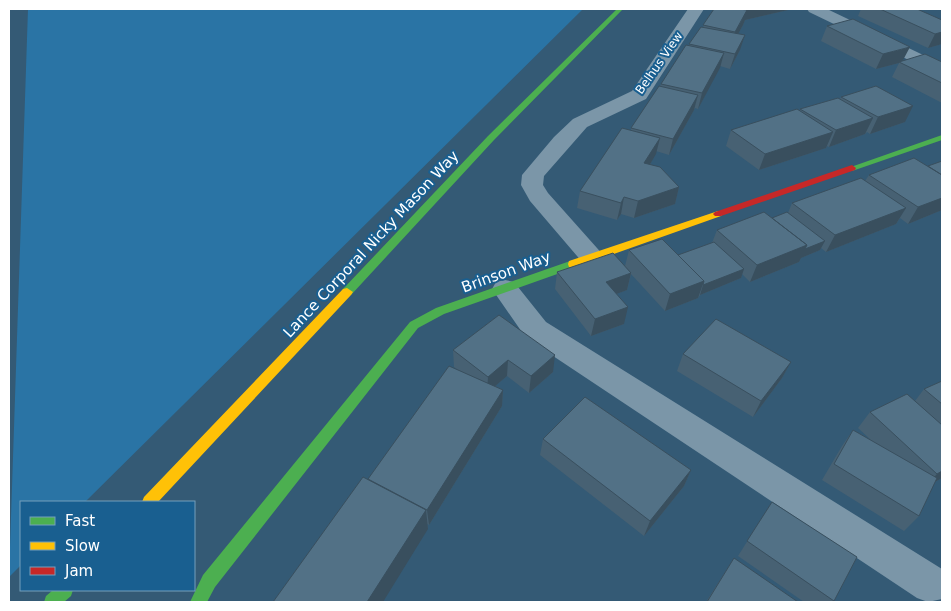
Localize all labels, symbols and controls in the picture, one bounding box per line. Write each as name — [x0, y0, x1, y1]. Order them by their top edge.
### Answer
street label: Belhus View — [632, 29, 686, 97]
street label: Lance Corporal Nicky Mason Way — [280, 147, 463, 341]
street label: Brinson Way — [459, 248, 553, 296]
legend — [20, 501, 195, 591]
text: Fast — [65, 512, 95, 530]
text: Slow — [65, 537, 100, 555]
text: Jam — [64, 562, 93, 580]

